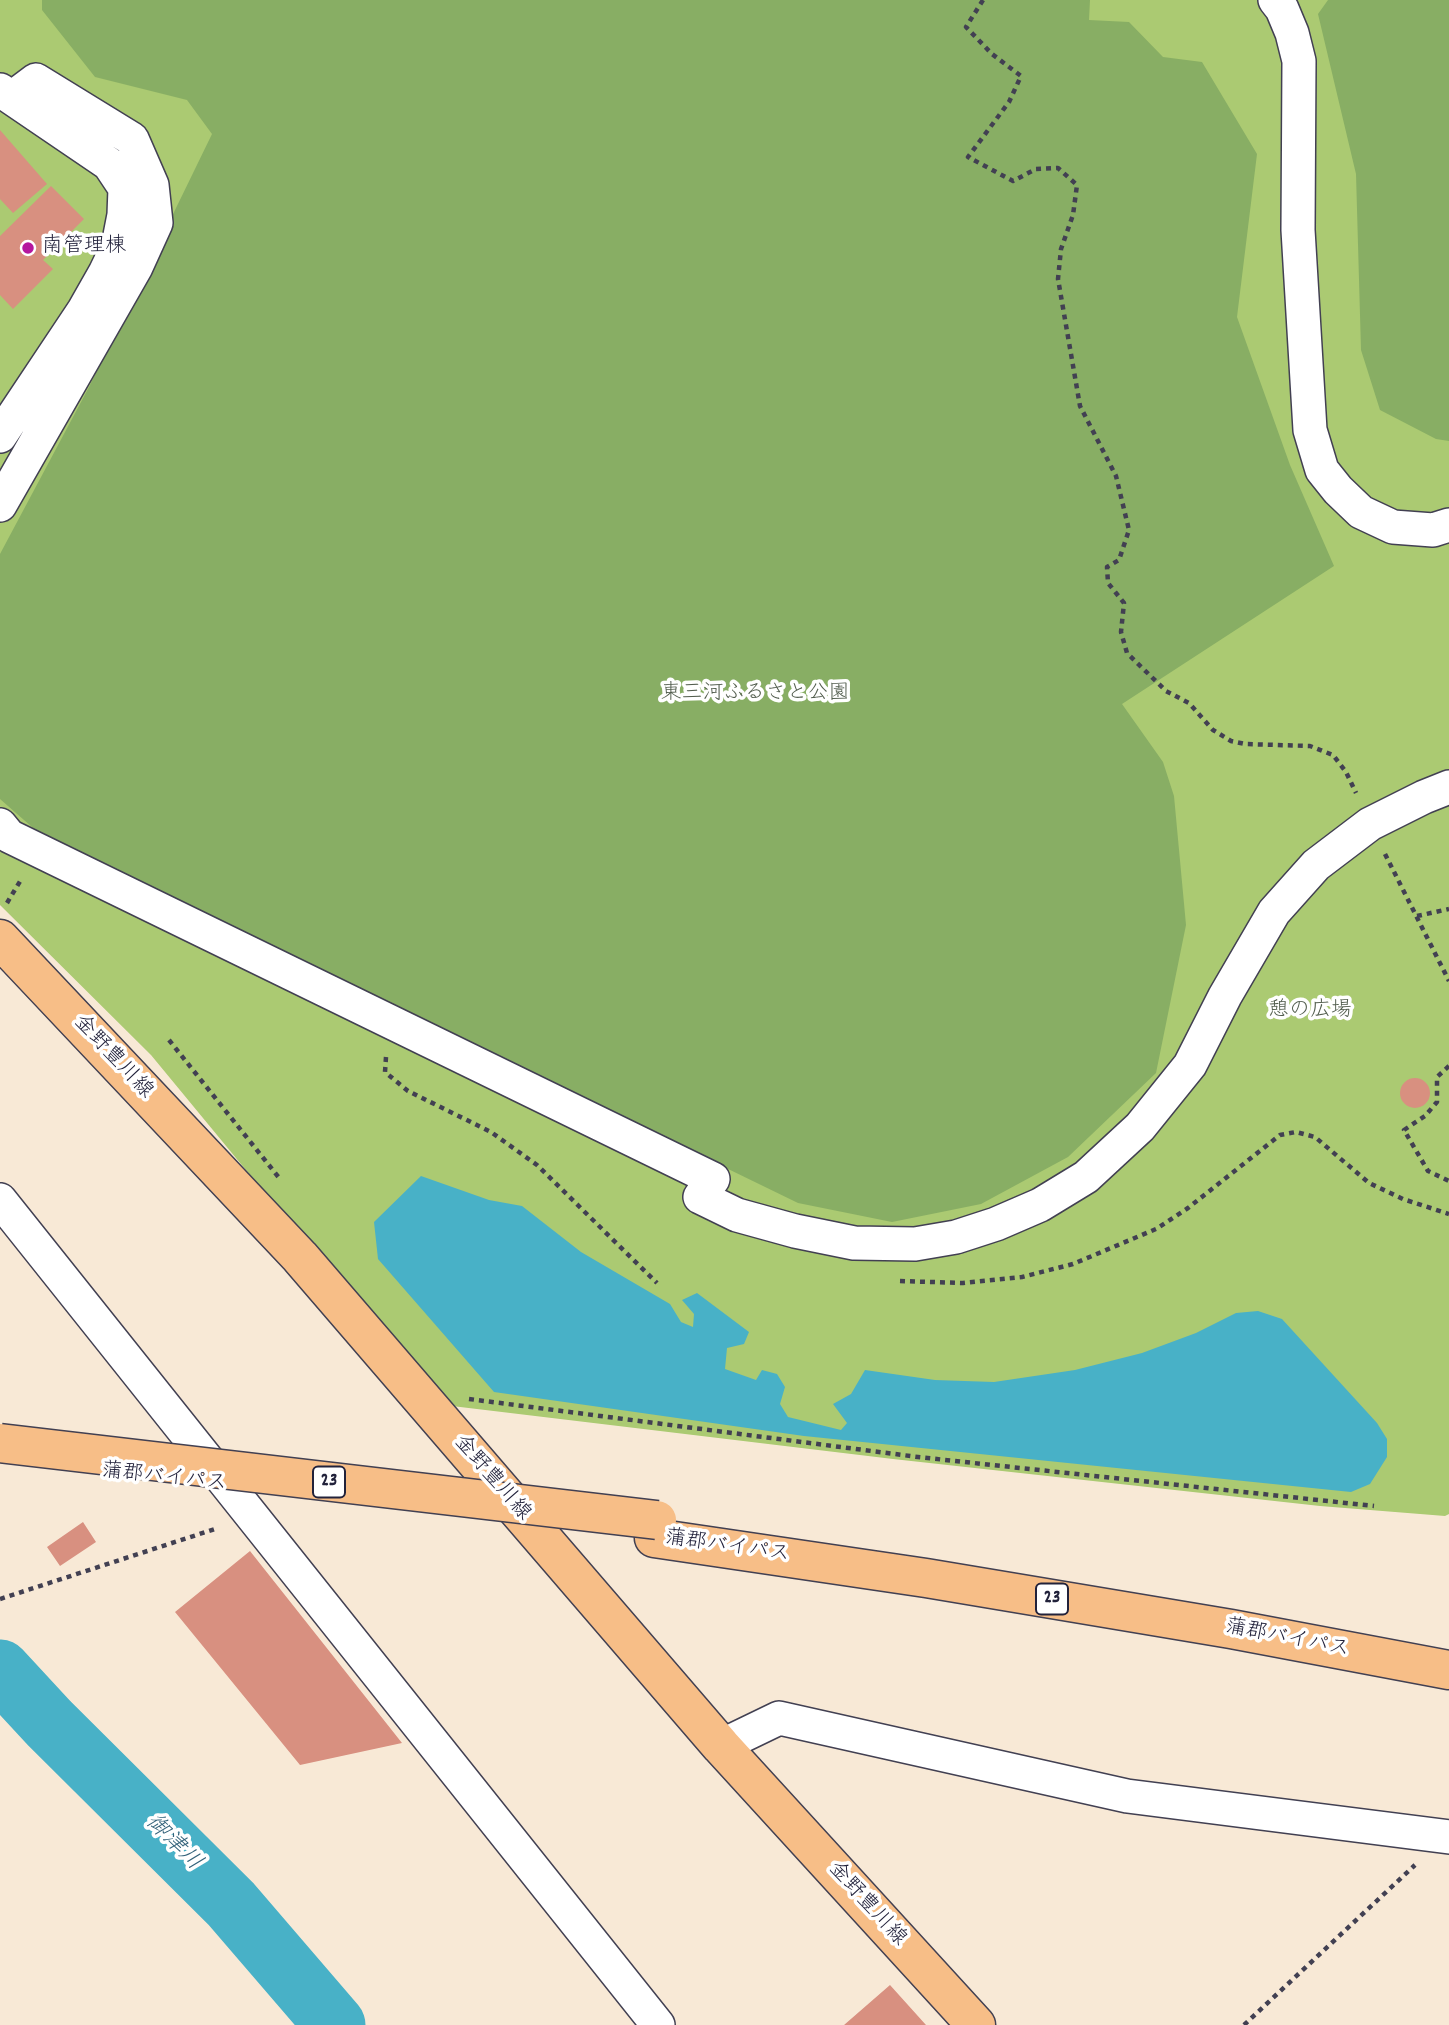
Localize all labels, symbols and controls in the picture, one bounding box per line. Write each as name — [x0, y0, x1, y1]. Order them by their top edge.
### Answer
place label: 南管理棟 — [42, 235, 126, 261]
marker: 南管理棟 — [20, 240, 36, 256]
park label: 東三河ふるさと公園 — [661, 682, 849, 708]
park label: 憩の広場 — [1268, 999, 1352, 1025]
street label: 金野豊川線 — [67, 1011, 157, 1105]
street label: 金野豊川線 — [447, 1431, 535, 1527]
street label: 蒲郡バイパス — [100, 1460, 228, 1498]
road number: 23 — [313, 1466, 345, 1498]
street label: 蒲郡バイパス — [663, 1527, 791, 1569]
road number: 23 — [1036, 1583, 1068, 1614]
street label: 蒲郡バイパス — [1223, 1616, 1351, 1664]
water label: 御津川 — [138, 1810, 206, 1878]
street label: 金野豊川線 — [822, 1858, 910, 1952]

